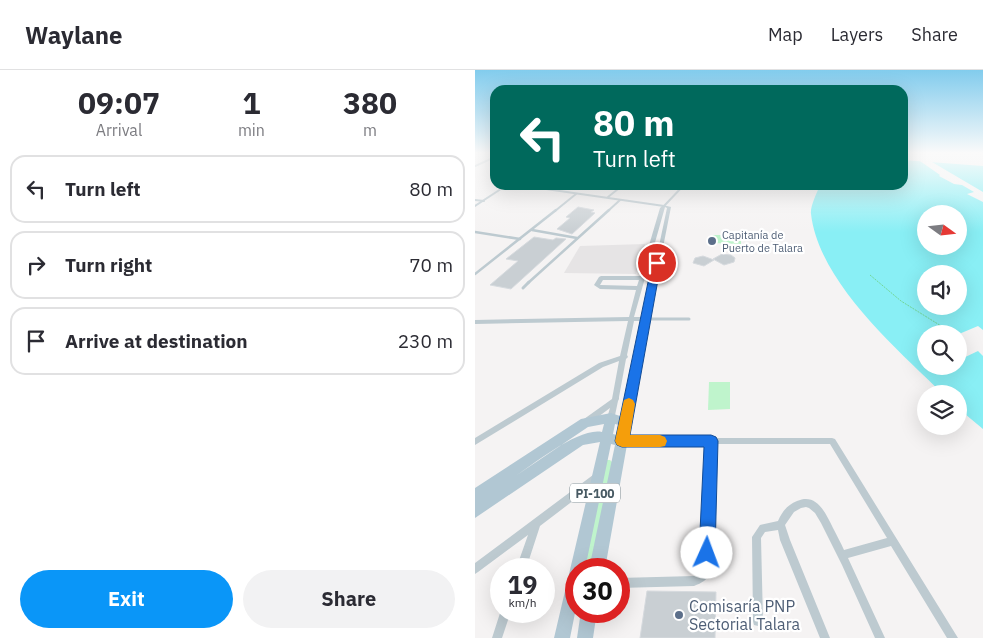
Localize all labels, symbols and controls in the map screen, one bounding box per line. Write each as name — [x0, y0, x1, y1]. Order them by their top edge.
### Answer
text: Waylane — [25, 19, 123, 51]
text: Map — [768, 23, 803, 46]
text: Layers — [831, 23, 883, 46]
text: Share — [911, 23, 958, 46]
text: 09:07 — [78, 83, 160, 122]
text: 1 — [242, 83, 260, 122]
text: 380 — [343, 83, 397, 122]
text: 80 m — [593, 100, 675, 146]
icon: left — [510, 105, 575, 170]
text: Arrival — [96, 120, 142, 140]
text: min — [238, 120, 265, 140]
text: m — [363, 120, 377, 140]
text: Turn left — [593, 144, 676, 173]
icon: left — [22, 175, 50, 203]
text: Turn left — [65, 177, 141, 201]
text: 80 m — [409, 177, 453, 201]
north arrow — [917, 205, 967, 255]
map controls — [917, 205, 967, 435]
place label: Capitanía de Puerto de Talara — [722, 228, 803, 255]
marker: Capitanía de Puerto de Talara — [706, 235, 718, 247]
pin — [636, 242, 678, 284]
icon: arrive — [643, 249, 671, 277]
icon: right — [22, 251, 50, 279]
text: Turn right — [65, 253, 152, 277]
text: 70 m — [409, 253, 453, 277]
button: sound — [917, 265, 967, 315]
button: search — [917, 325, 967, 375]
icon: arrive — [22, 327, 50, 355]
text: Arrive at destination — [65, 329, 248, 353]
text: 230 m — [398, 329, 453, 353]
button: layers — [917, 385, 967, 435]
road number: PI-100 — [570, 483, 620, 502]
position arrow — [680, 526, 732, 578]
speed limit sign: 30 — [565, 558, 630, 623]
text: 19 — [507, 568, 538, 601]
button: Exit — [20, 570, 233, 628]
button: Share — [243, 570, 455, 628]
text: km/h — [508, 595, 537, 610]
place label: Comisaría PNP Sectorial Talara — [689, 596, 800, 634]
marker: Comisaría PNP Sectorial Talara — [673, 609, 685, 621]

